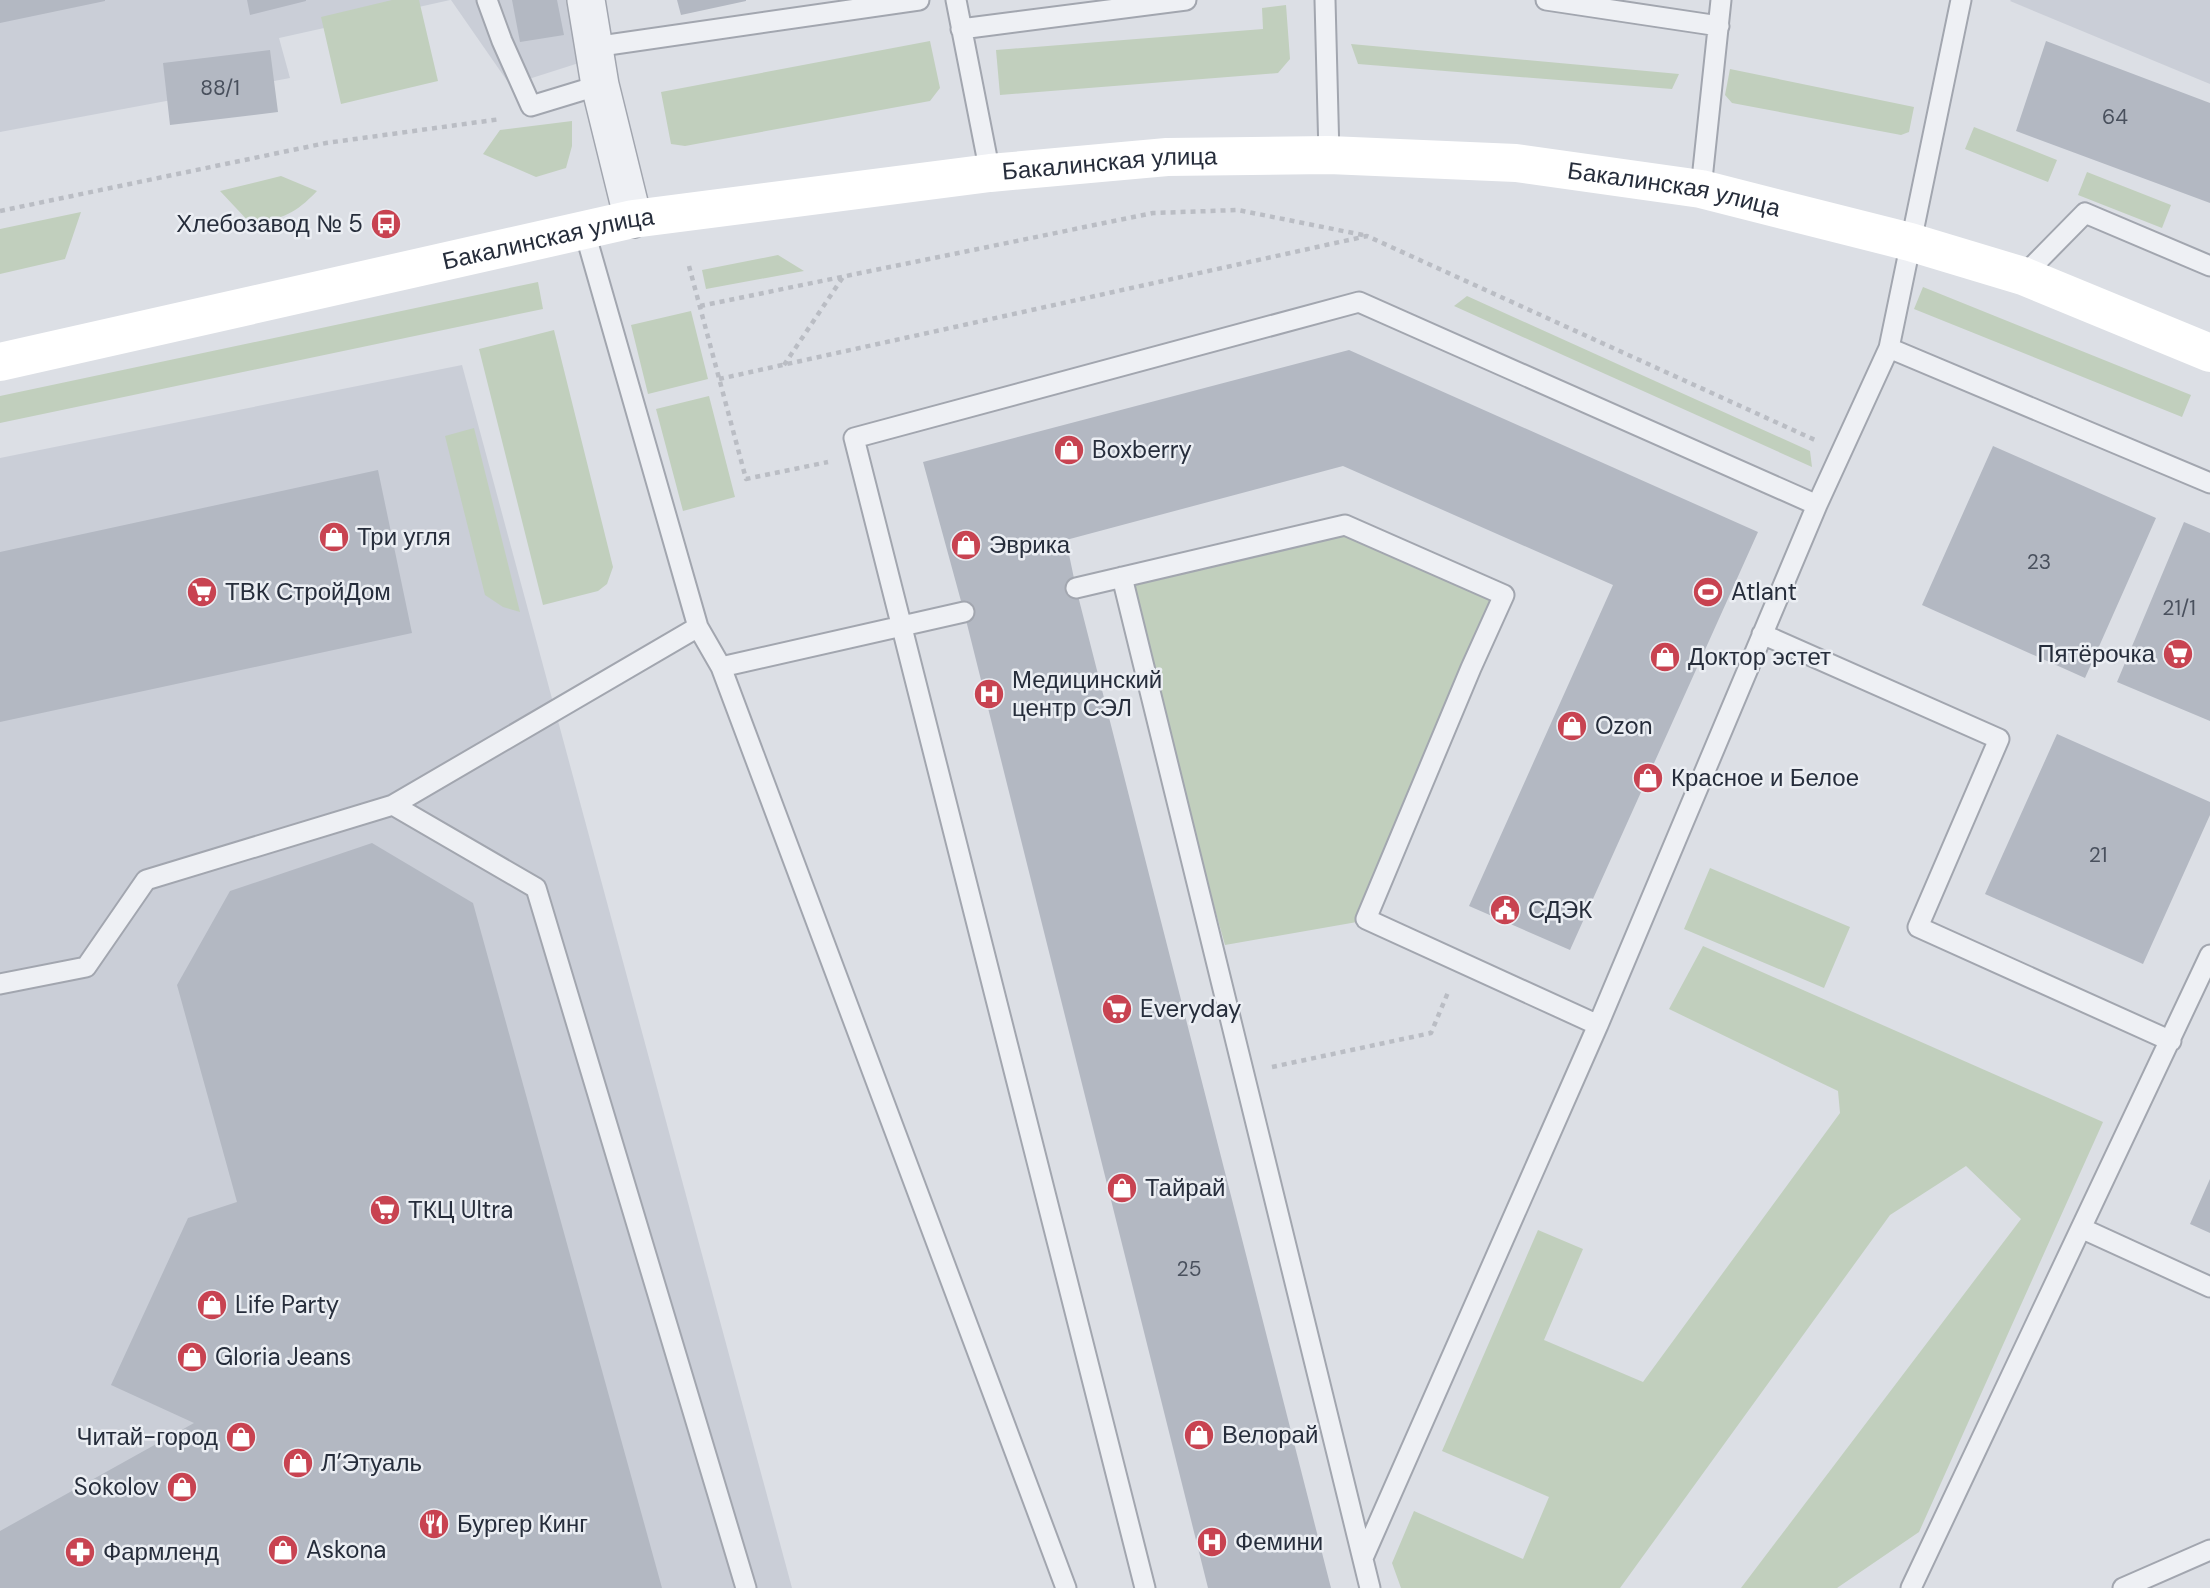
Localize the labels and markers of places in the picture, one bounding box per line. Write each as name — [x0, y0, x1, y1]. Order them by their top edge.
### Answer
bus stop icon: Хлебозавод № 5 — [369, 207, 403, 241]
place label: Хлебозавод № 5 — [176, 208, 363, 239]
shop icon: Boxberry — [1052, 433, 1086, 467]
place label: Boxberry — [1092, 434, 1192, 465]
shop icon: Три угля — [317, 520, 351, 554]
place label: Три угля — [357, 521, 451, 552]
shop icon: Эврика — [949, 528, 983, 562]
place label: Эврика — [989, 529, 1071, 560]
supermarket icon: ТВК СтройДом — [185, 575, 219, 609]
sports icon: Atlant — [1691, 575, 1725, 609]
place label: ТВК СтройДом — [225, 576, 391, 607]
place label: Atlant — [1731, 576, 1797, 607]
supermarket icon: Пятёрочка — [2161, 637, 2195, 671]
place label: Пятёрочка — [2037, 638, 2156, 669]
shop icon: Доктор эстет — [1648, 640, 1682, 674]
place label: Доктор эстет — [1688, 641, 1831, 672]
place label: Медицинский центр СЭЛ — [1012, 664, 1162, 723]
hospital icon: Медицинский центр СЭЛ — [972, 677, 1006, 711]
shop icon: Ozon — [1555, 709, 1589, 743]
place label: Ozon — [1595, 710, 1653, 741]
shop icon: Красное и Белое — [1631, 761, 1665, 795]
place label: Красное и Белое — [1671, 762, 1859, 793]
public building icon: СДЭК — [1488, 893, 1522, 927]
place label: СДЭК — [1528, 894, 1592, 925]
supermarket icon: Everyday — [1100, 992, 1134, 1026]
place label: Everyday — [1140, 993, 1241, 1024]
shop icon: Тайрай — [1105, 1171, 1139, 1205]
place label: Тайрай — [1145, 1172, 1225, 1203]
supermarket icon: ТКЦ Ultra — [368, 1193, 402, 1227]
place label: ТКЦ Ultra — [408, 1194, 513, 1225]
shop icon: Life Party — [195, 1288, 229, 1322]
place label: Life Party — [235, 1289, 339, 1320]
shop icon: Gloria Jeans — [175, 1340, 209, 1374]
place label: Gloria Jeans — [215, 1341, 351, 1372]
shop icon: Велорай — [1182, 1418, 1216, 1452]
place label: Велорай — [1222, 1419, 1318, 1450]
shop icon: Читай-город — [224, 1420, 258, 1454]
place label: Читай-город — [76, 1421, 218, 1452]
shop icon: Л’Этуаль — [281, 1446, 315, 1480]
place label: Л’Этуаль — [321, 1447, 422, 1478]
shop icon: Sokolov — [165, 1470, 199, 1504]
place label: Sokolov — [74, 1471, 159, 1502]
restaurant icon: Бургер Кинг — [417, 1507, 451, 1541]
place label: Бургер Кинг — [457, 1508, 588, 1539]
hospital icon: Фемини — [1195, 1525, 1229, 1559]
place label: Фемини — [1235, 1526, 1323, 1557]
shop icon: Askona — [266, 1533, 300, 1567]
place label: Askona — [306, 1534, 386, 1565]
pharmacy icon: Фармленд — [63, 1535, 97, 1569]
place label: Фармленд — [103, 1536, 219, 1567]

